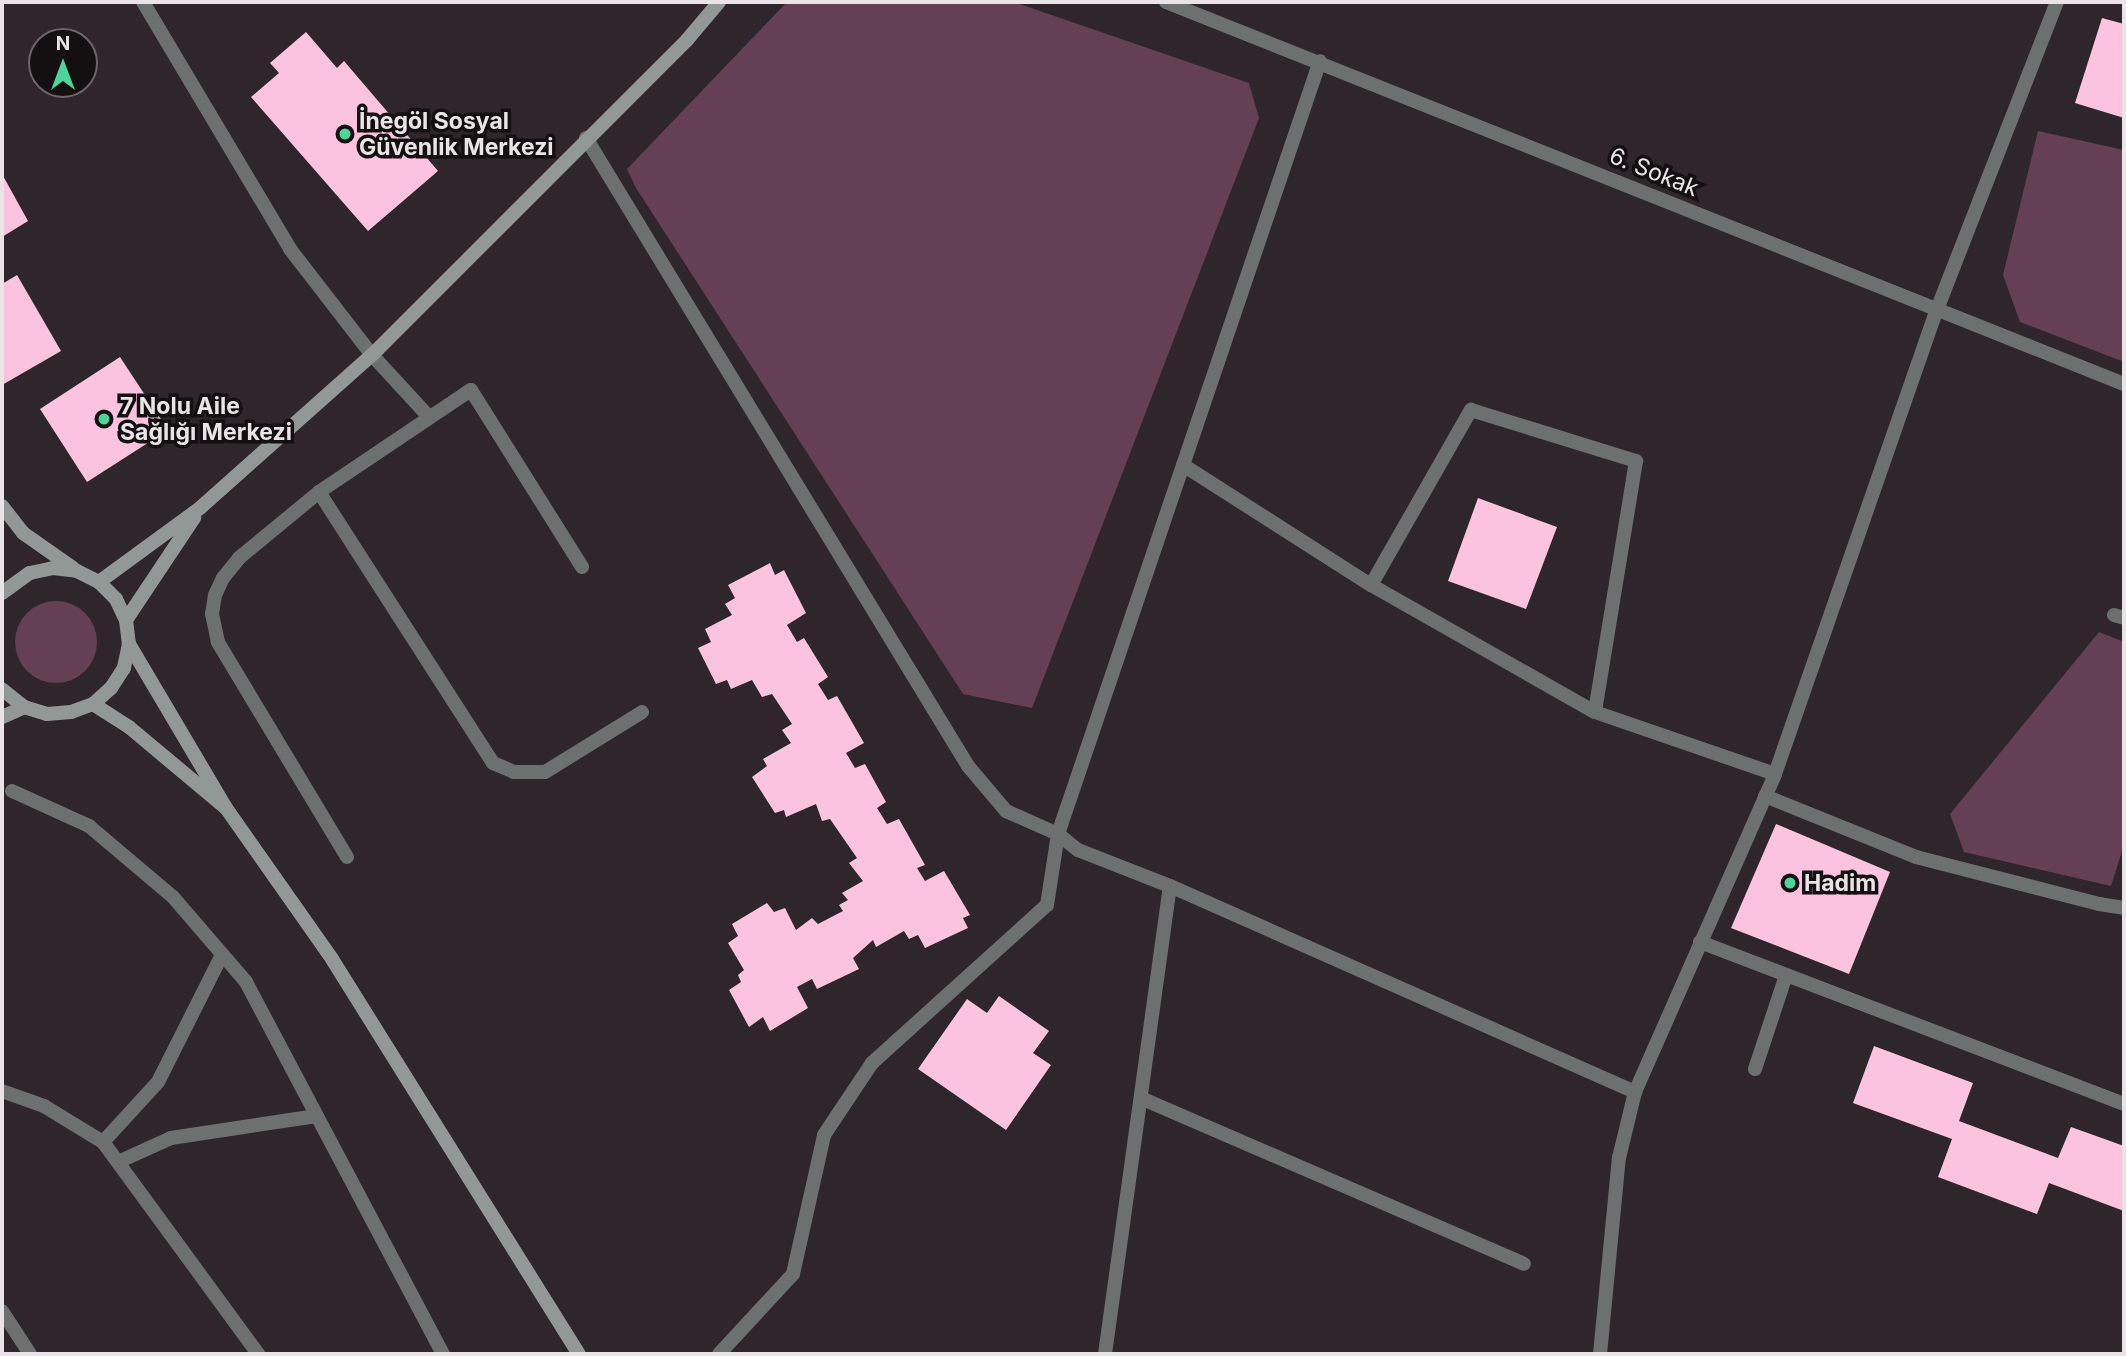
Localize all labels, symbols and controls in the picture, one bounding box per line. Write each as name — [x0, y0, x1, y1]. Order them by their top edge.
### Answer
north arrow — [28, 28, 98, 98]
text: N — [56, 32, 70, 55]
place label: İnegöl Sosyal Güvenlik Merkezi — [359, 107, 554, 161]
marker: İnegöl Sosyal Güvenlik Merkezi — [337, 126, 353, 142]
street label: 6. Sokak — [1606, 142, 1702, 202]
place label: 7 Nolu Aile Sağlığı Merkezi — [120, 392, 292, 446]
marker: 7 Nolu Aile Sağlığı Merkezi — [94, 409, 114, 429]
place label: Hadim — [1804, 869, 1876, 897]
marker: Hadim — [1782, 875, 1798, 891]

